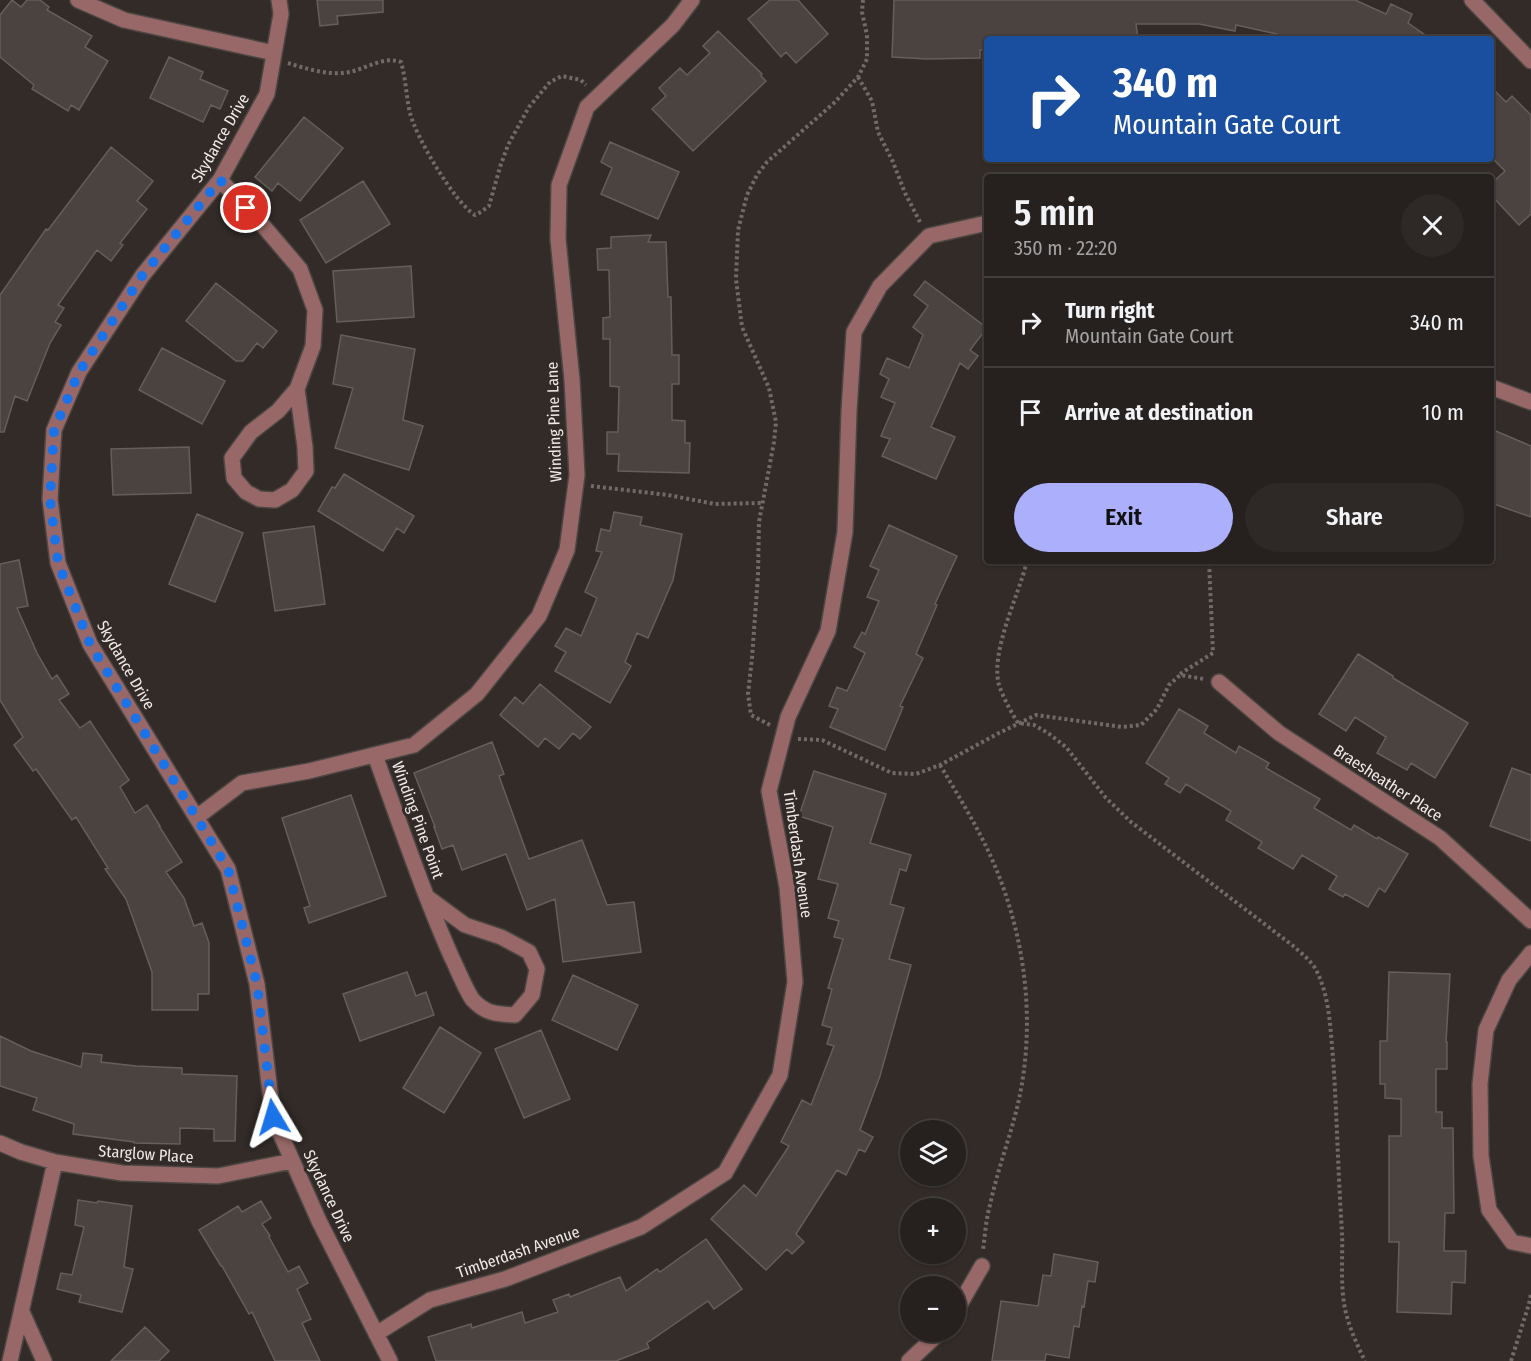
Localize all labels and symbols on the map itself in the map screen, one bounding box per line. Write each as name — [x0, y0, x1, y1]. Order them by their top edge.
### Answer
street label: Skydance Drive — [187, 90, 253, 186]
pin — [220, 182, 271, 233]
street label: Winding Pine Lane — [542, 361, 566, 483]
street label: Skydance Drive — [93, 617, 159, 713]
street label: Braesheather Place — [1330, 741, 1446, 825]
street label: Winding Pine Point — [388, 759, 448, 882]
street label: Timberdash Avenue — [780, 789, 816, 919]
position arrow — [241, 1085, 305, 1149]
street label: Starglow Place — [98, 1141, 194, 1167]
street label: Skydance Drive — [299, 1147, 359, 1245]
street label: Timberdash Avenue — [454, 1222, 582, 1282]

